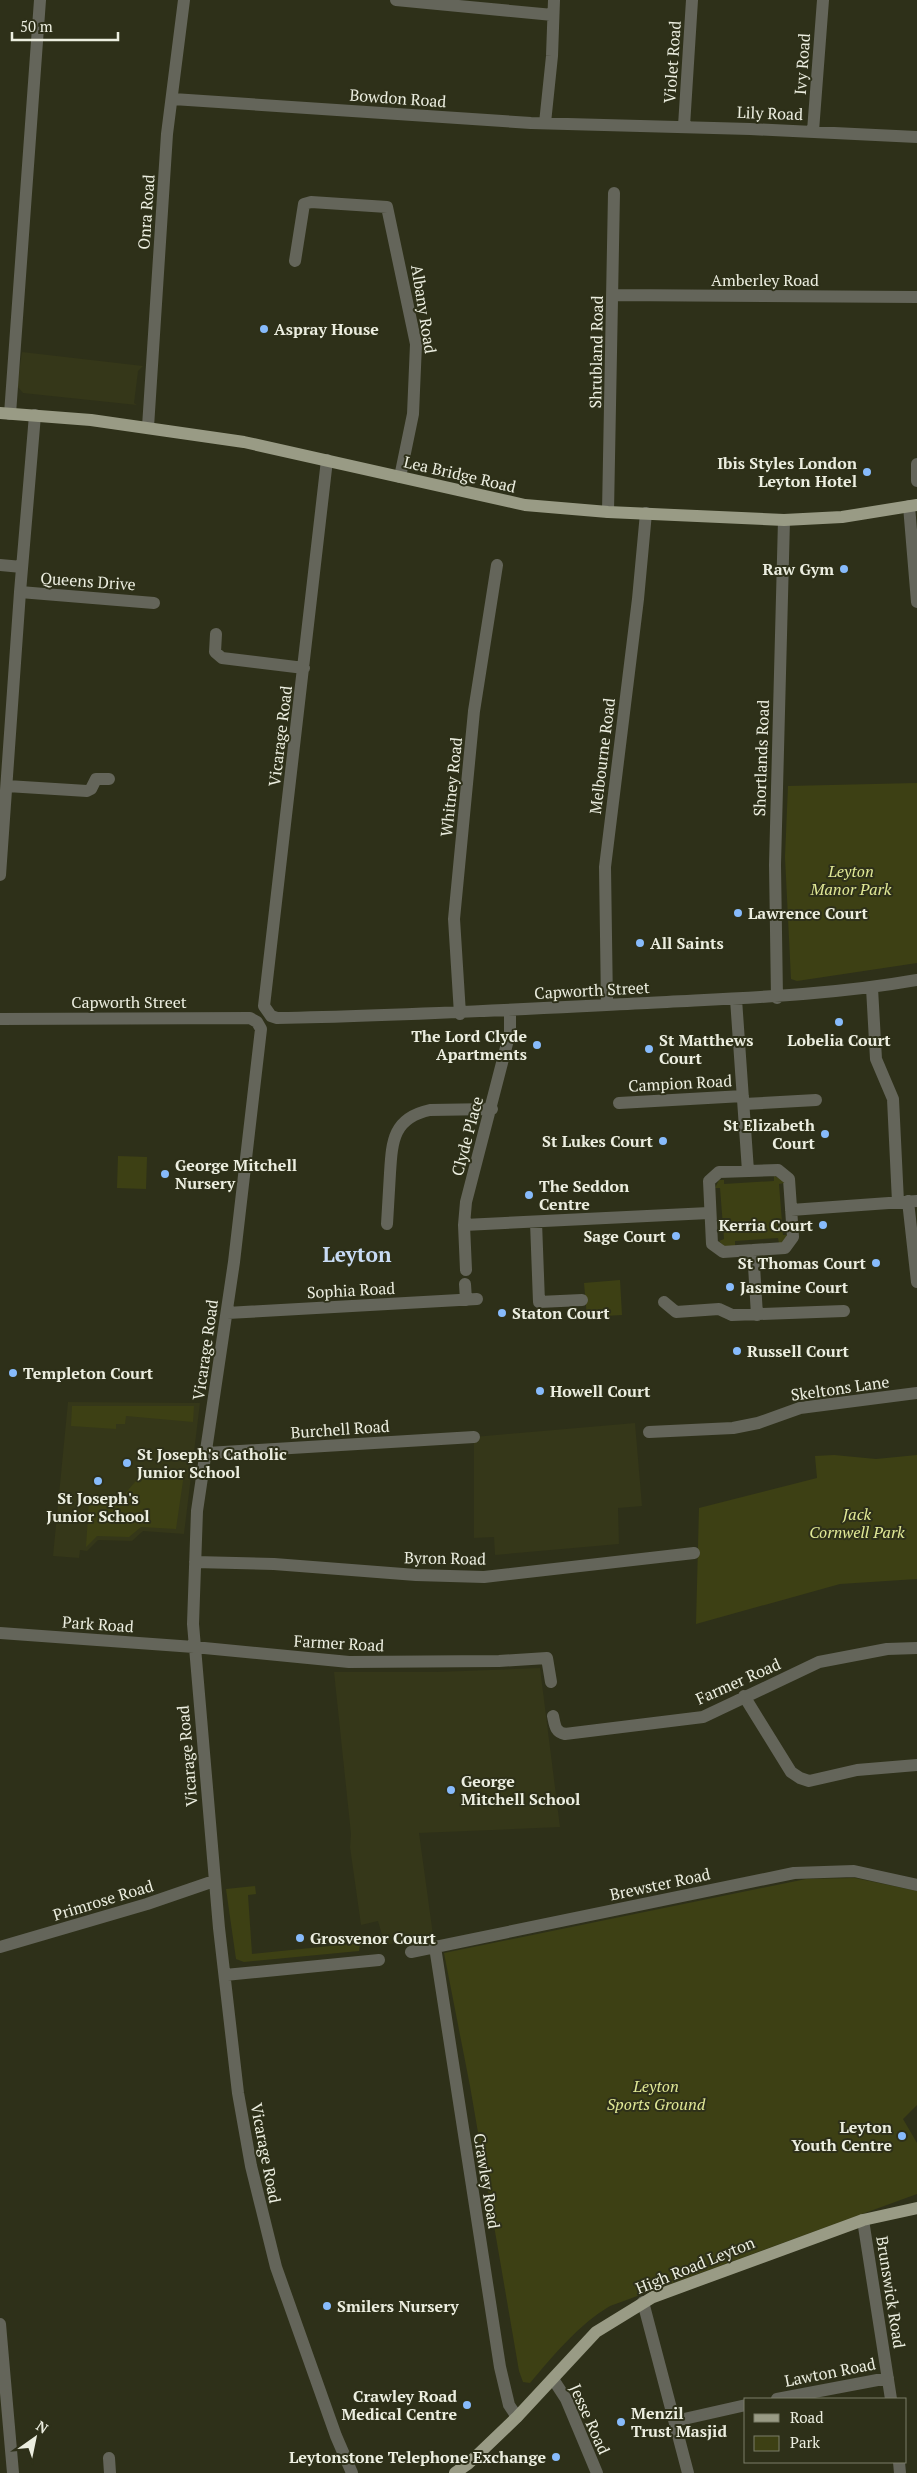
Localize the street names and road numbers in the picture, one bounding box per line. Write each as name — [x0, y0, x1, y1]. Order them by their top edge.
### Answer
street label: Violet Road — [658, 20, 686, 104]
street label: Ivy Road — [789, 32, 815, 96]
street label: Bowdon Road — [349, 84, 447, 112]
street label: Lily Road — [737, 101, 804, 125]
street label: Onra Road — [132, 174, 160, 250]
street label: Albany Road — [406, 263, 442, 355]
street label: Amberley Road — [711, 269, 819, 291]
street label: Shrubland Road — [584, 295, 608, 409]
street label: Lea Bridge Road — [402, 450, 518, 498]
street label: Queens Drive — [40, 567, 136, 595]
street label: Vicarage Road — [263, 684, 297, 788]
street label: Melbourne Road — [584, 697, 620, 815]
street label: Shortlands Road — [748, 699, 774, 817]
street label: Whitney Road — [435, 736, 467, 838]
street label: Capworth Street — [534, 976, 650, 1004]
street label: Capworth Street — [71, 991, 187, 1013]
street label: Campion Road — [627, 1069, 733, 1097]
street label: Clyde Place — [446, 1094, 488, 1178]
street label: Sophia Road — [306, 1277, 396, 1303]
street label: Vicarage Road — [187, 1298, 223, 1402]
street label: Skeltons Lane — [789, 1370, 891, 1406]
street label: Burchell Road — [290, 1415, 390, 1443]
street label: Byron Road — [404, 1546, 486, 1570]
street label: Park Road — [62, 1611, 135, 1637]
street label: Farmer Road — [293, 1630, 385, 1656]
street label: Farmer Road — [692, 1652, 784, 1709]
street label: Vicarage Road — [172, 1704, 202, 1808]
street label: Brewster Road — [608, 1863, 712, 1905]
street label: Primrose Road — [50, 1874, 156, 1926]
street label: Vicarage Road — [246, 2101, 287, 2205]
street label: Crawley Road — [469, 2132, 505, 2230]
street label: High Road Leyton — [632, 2231, 758, 2299]
street label: Brunswick Road — [871, 2234, 911, 2350]
street label: Lawton Road — [783, 2352, 878, 2392]
street label: Jesse Road — [565, 2380, 615, 2458]

